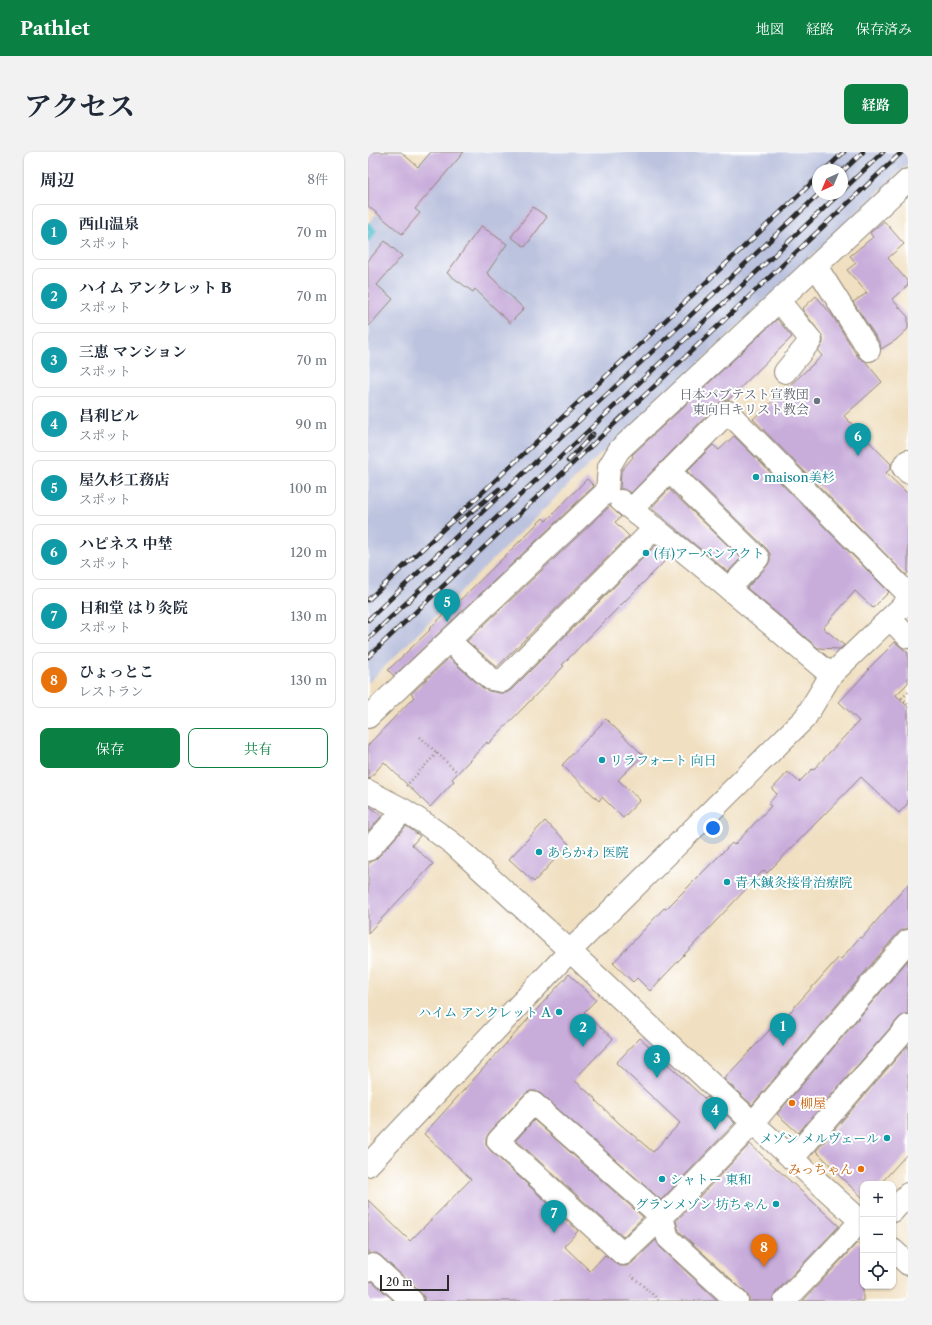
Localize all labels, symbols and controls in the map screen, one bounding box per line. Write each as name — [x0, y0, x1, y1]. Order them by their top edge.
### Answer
text: Pathlet — [20, 17, 90, 40]
text: 地図 — [756, 20, 784, 38]
text: 経路 — [806, 20, 834, 38]
text: 保存済み — [856, 20, 912, 38]
button: 経路 — [844, 84, 908, 124]
text: アクセス — [24, 89, 135, 123]
north arrow — [812, 164, 848, 200]
text: 周辺 — [40, 170, 74, 190]
text: 8件 — [307, 171, 328, 187]
text: 西山温泉 — [79, 214, 139, 233]
text: 1 — [51, 224, 57, 240]
text: 70 m — [297, 224, 327, 240]
text: スポット — [79, 235, 131, 251]
text: ハイム アンクレット B — [79, 278, 232, 297]
text: 2 — [50, 288, 58, 304]
text: 70 m — [297, 288, 327, 304]
text: スポット — [79, 299, 131, 315]
text: 三恵 マンション — [79, 342, 187, 361]
text: 3 — [50, 352, 58, 368]
text: 70 m — [297, 352, 327, 368]
text: スポット — [79, 363, 131, 379]
place label: 日本パブテスト宣教団 東向日キリスト教会 — [680, 386, 809, 417]
marker: 日本パブテスト宣教団 東向日キリスト教会 — [812, 396, 822, 406]
text: 昌利ビル — [79, 406, 139, 425]
text: 4 — [50, 416, 58, 432]
text: 90 m — [296, 416, 327, 432]
pin: 6 — [845, 423, 871, 456]
text: スポット — [79, 427, 131, 443]
place label: maison美杉 — [764, 469, 835, 485]
text: 屋久杉工務店 — [79, 470, 169, 489]
marker: maison美杉 — [751, 472, 761, 482]
text: 5 — [50, 480, 58, 496]
text: 100 m — [289, 480, 327, 496]
text: スポット — [79, 491, 131, 507]
text: ハピネス 中埜 — [79, 534, 173, 553]
text: 6 — [50, 544, 58, 560]
text: 120 m — [290, 544, 327, 560]
place label: (有)アーバンアクト — [654, 545, 764, 561]
marker: (有)アーバンアクト — [641, 548, 651, 558]
text: スポット — [79, 555, 131, 571]
pin: 5 — [434, 589, 460, 622]
text: 日和堂 はり灸院 — [79, 598, 188, 617]
text: 7 — [51, 608, 57, 624]
text: 130 m — [291, 608, 327, 624]
text: スポット — [79, 619, 131, 635]
text: ひょっとこ — [79, 662, 154, 681]
text: 8 — [50, 672, 58, 688]
text: 130 m — [291, 672, 327, 688]
text: レストラン — [79, 683, 144, 699]
button: 保存 — [40, 728, 180, 768]
button: 共有 — [188, 728, 328, 768]
place label: リラフォート 向日 — [610, 752, 717, 768]
marker: リラフォート 向日 — [597, 755, 607, 765]
your location — [703, 818, 723, 838]
place label: あらかわ 医院 — [547, 844, 628, 860]
marker: あらかわ 医院 — [534, 847, 544, 857]
place label: 青木鍼灸接骨治療院 — [735, 874, 852, 890]
marker: 青木鍼灸接骨治療院 — [722, 877, 732, 887]
place label: ハイム アンクレット A — [418, 1004, 551, 1020]
marker: ハイム アンクレット A — [554, 1007, 564, 1017]
pin: 1 — [770, 1013, 796, 1046]
pin: 2 — [570, 1014, 596, 1047]
pin: 3 — [644, 1045, 670, 1078]
place label: 柳屋 — [800, 1095, 826, 1111]
pin: 4 — [702, 1097, 728, 1130]
marker: 柳屋 — [787, 1098, 797, 1108]
place label: メゾン メルヴェール — [760, 1130, 879, 1146]
marker: メゾン メルヴェール — [882, 1133, 892, 1143]
place label: みっちゃん — [788, 1161, 853, 1177]
marker: みっちゃん — [856, 1164, 866, 1174]
place label: シャトー 東和 — [670, 1171, 751, 1187]
marker: シャトー 東和 — [657, 1174, 667, 1184]
map controls — [860, 1181, 896, 1289]
button: + — [860, 1181, 896, 1217]
place label: グランメゾン 坊ちゃん — [635, 1196, 768, 1212]
marker: グランメゾン 坊ちゃん — [771, 1199, 781, 1209]
pin: 7 — [541, 1200, 567, 1233]
button: − — [860, 1217, 896, 1253]
pin: 8 — [751, 1234, 777, 1267]
button: locate — [860, 1253, 896, 1289]
scale bar — [380, 1273, 449, 1292]
text: 20 m — [386, 1275, 412, 1289]

